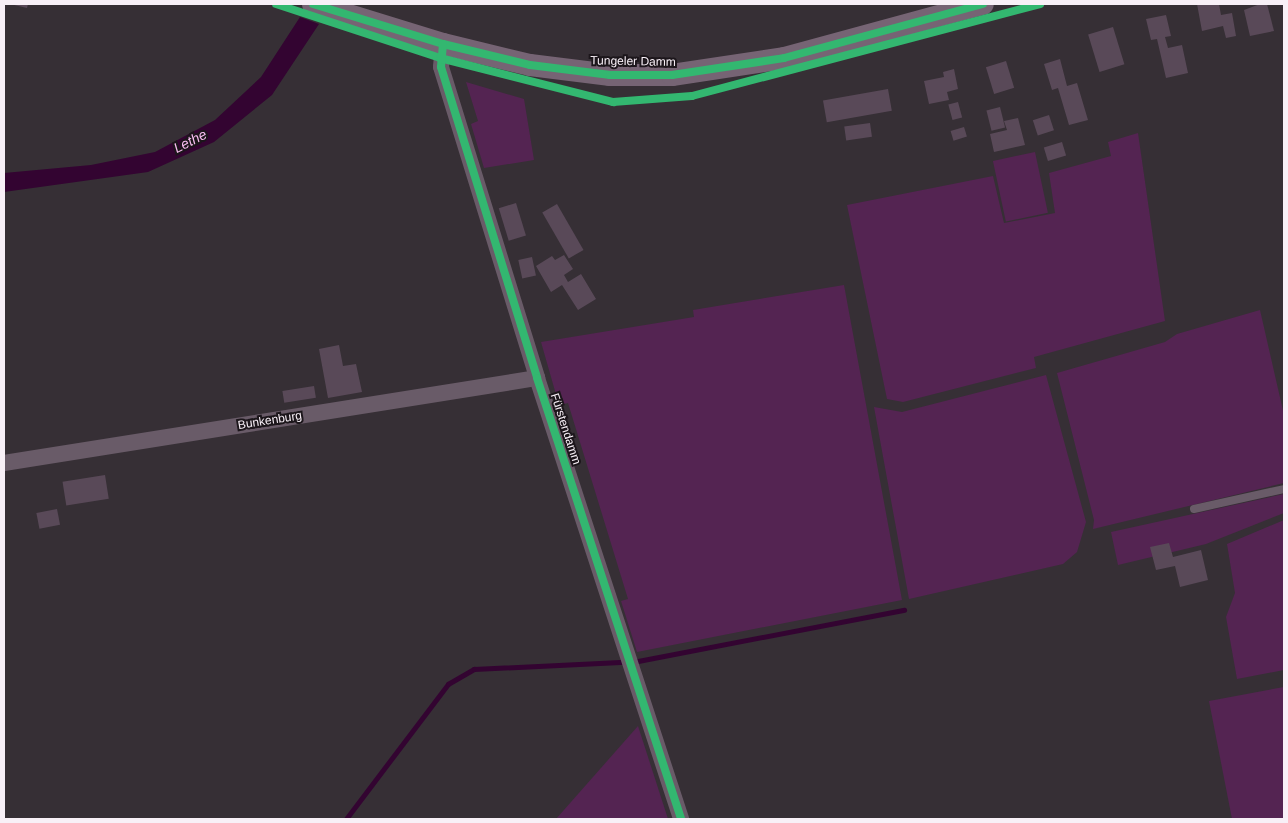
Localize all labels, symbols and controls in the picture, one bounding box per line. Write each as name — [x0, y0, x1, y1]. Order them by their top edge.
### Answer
street label: Tungeler Damm — [590, 54, 676, 70]
water label: Lethe — [171, 126, 209, 156]
street label: Fürstendamm — [547, 392, 583, 466]
street label: Bunkenburg — [237, 409, 303, 433]

